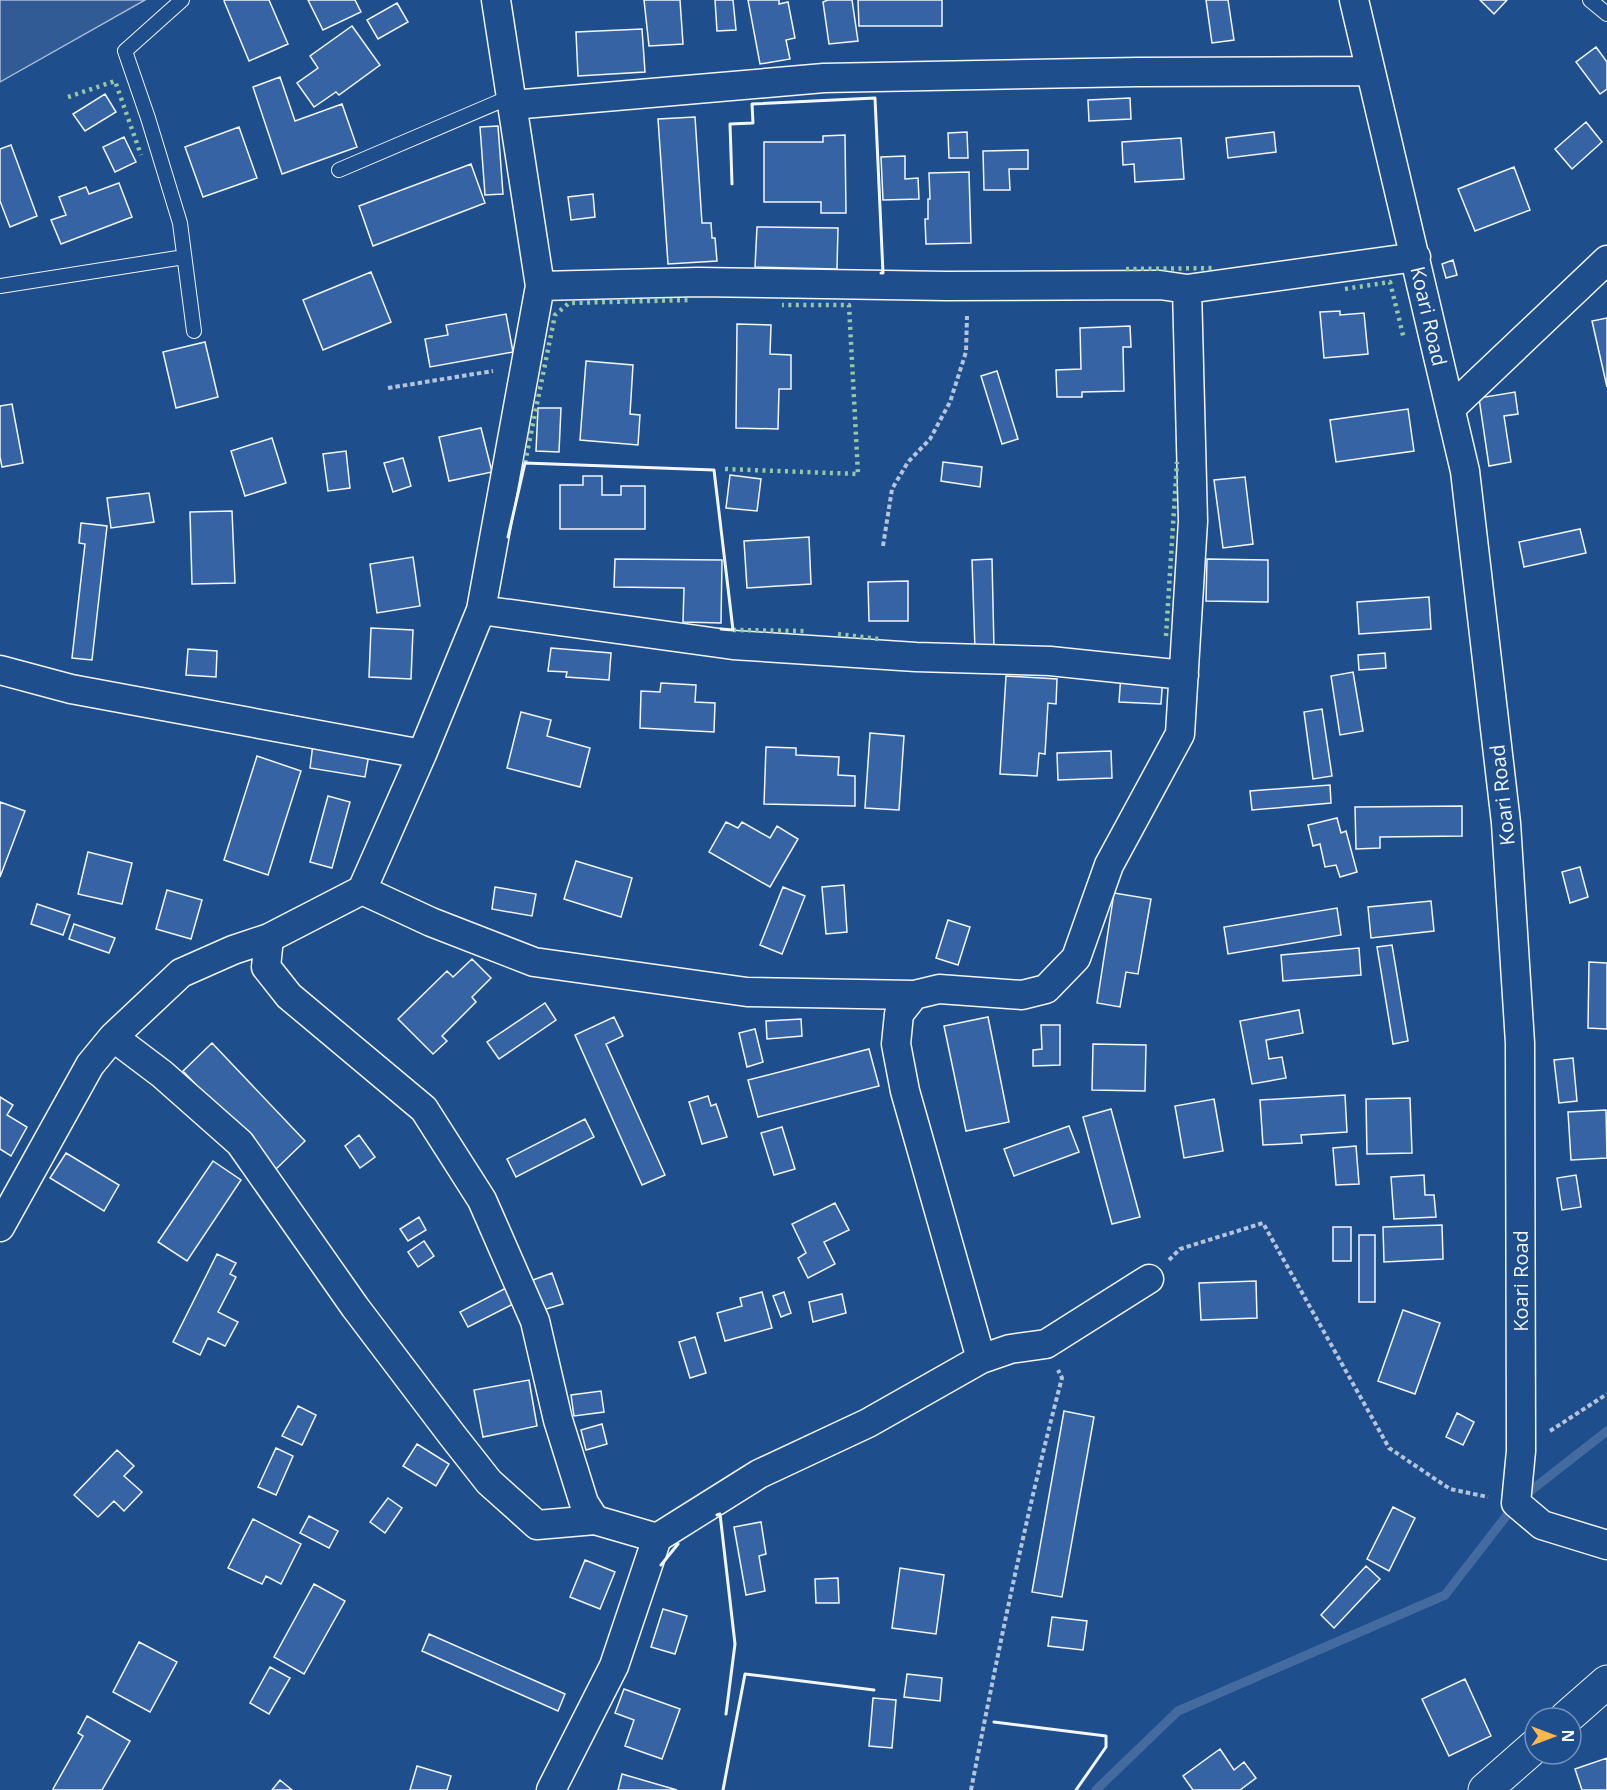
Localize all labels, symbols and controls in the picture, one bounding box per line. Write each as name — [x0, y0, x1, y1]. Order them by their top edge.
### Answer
street label: Koari Road — [1404, 263, 1454, 369]
street label: Koari Road — [1483, 743, 1521, 847]
street label: Koari Road — [1507, 1230, 1534, 1332]
north arrow — [1523, 1706, 1583, 1766]
text: N — [1557, 1729, 1579, 1743]

